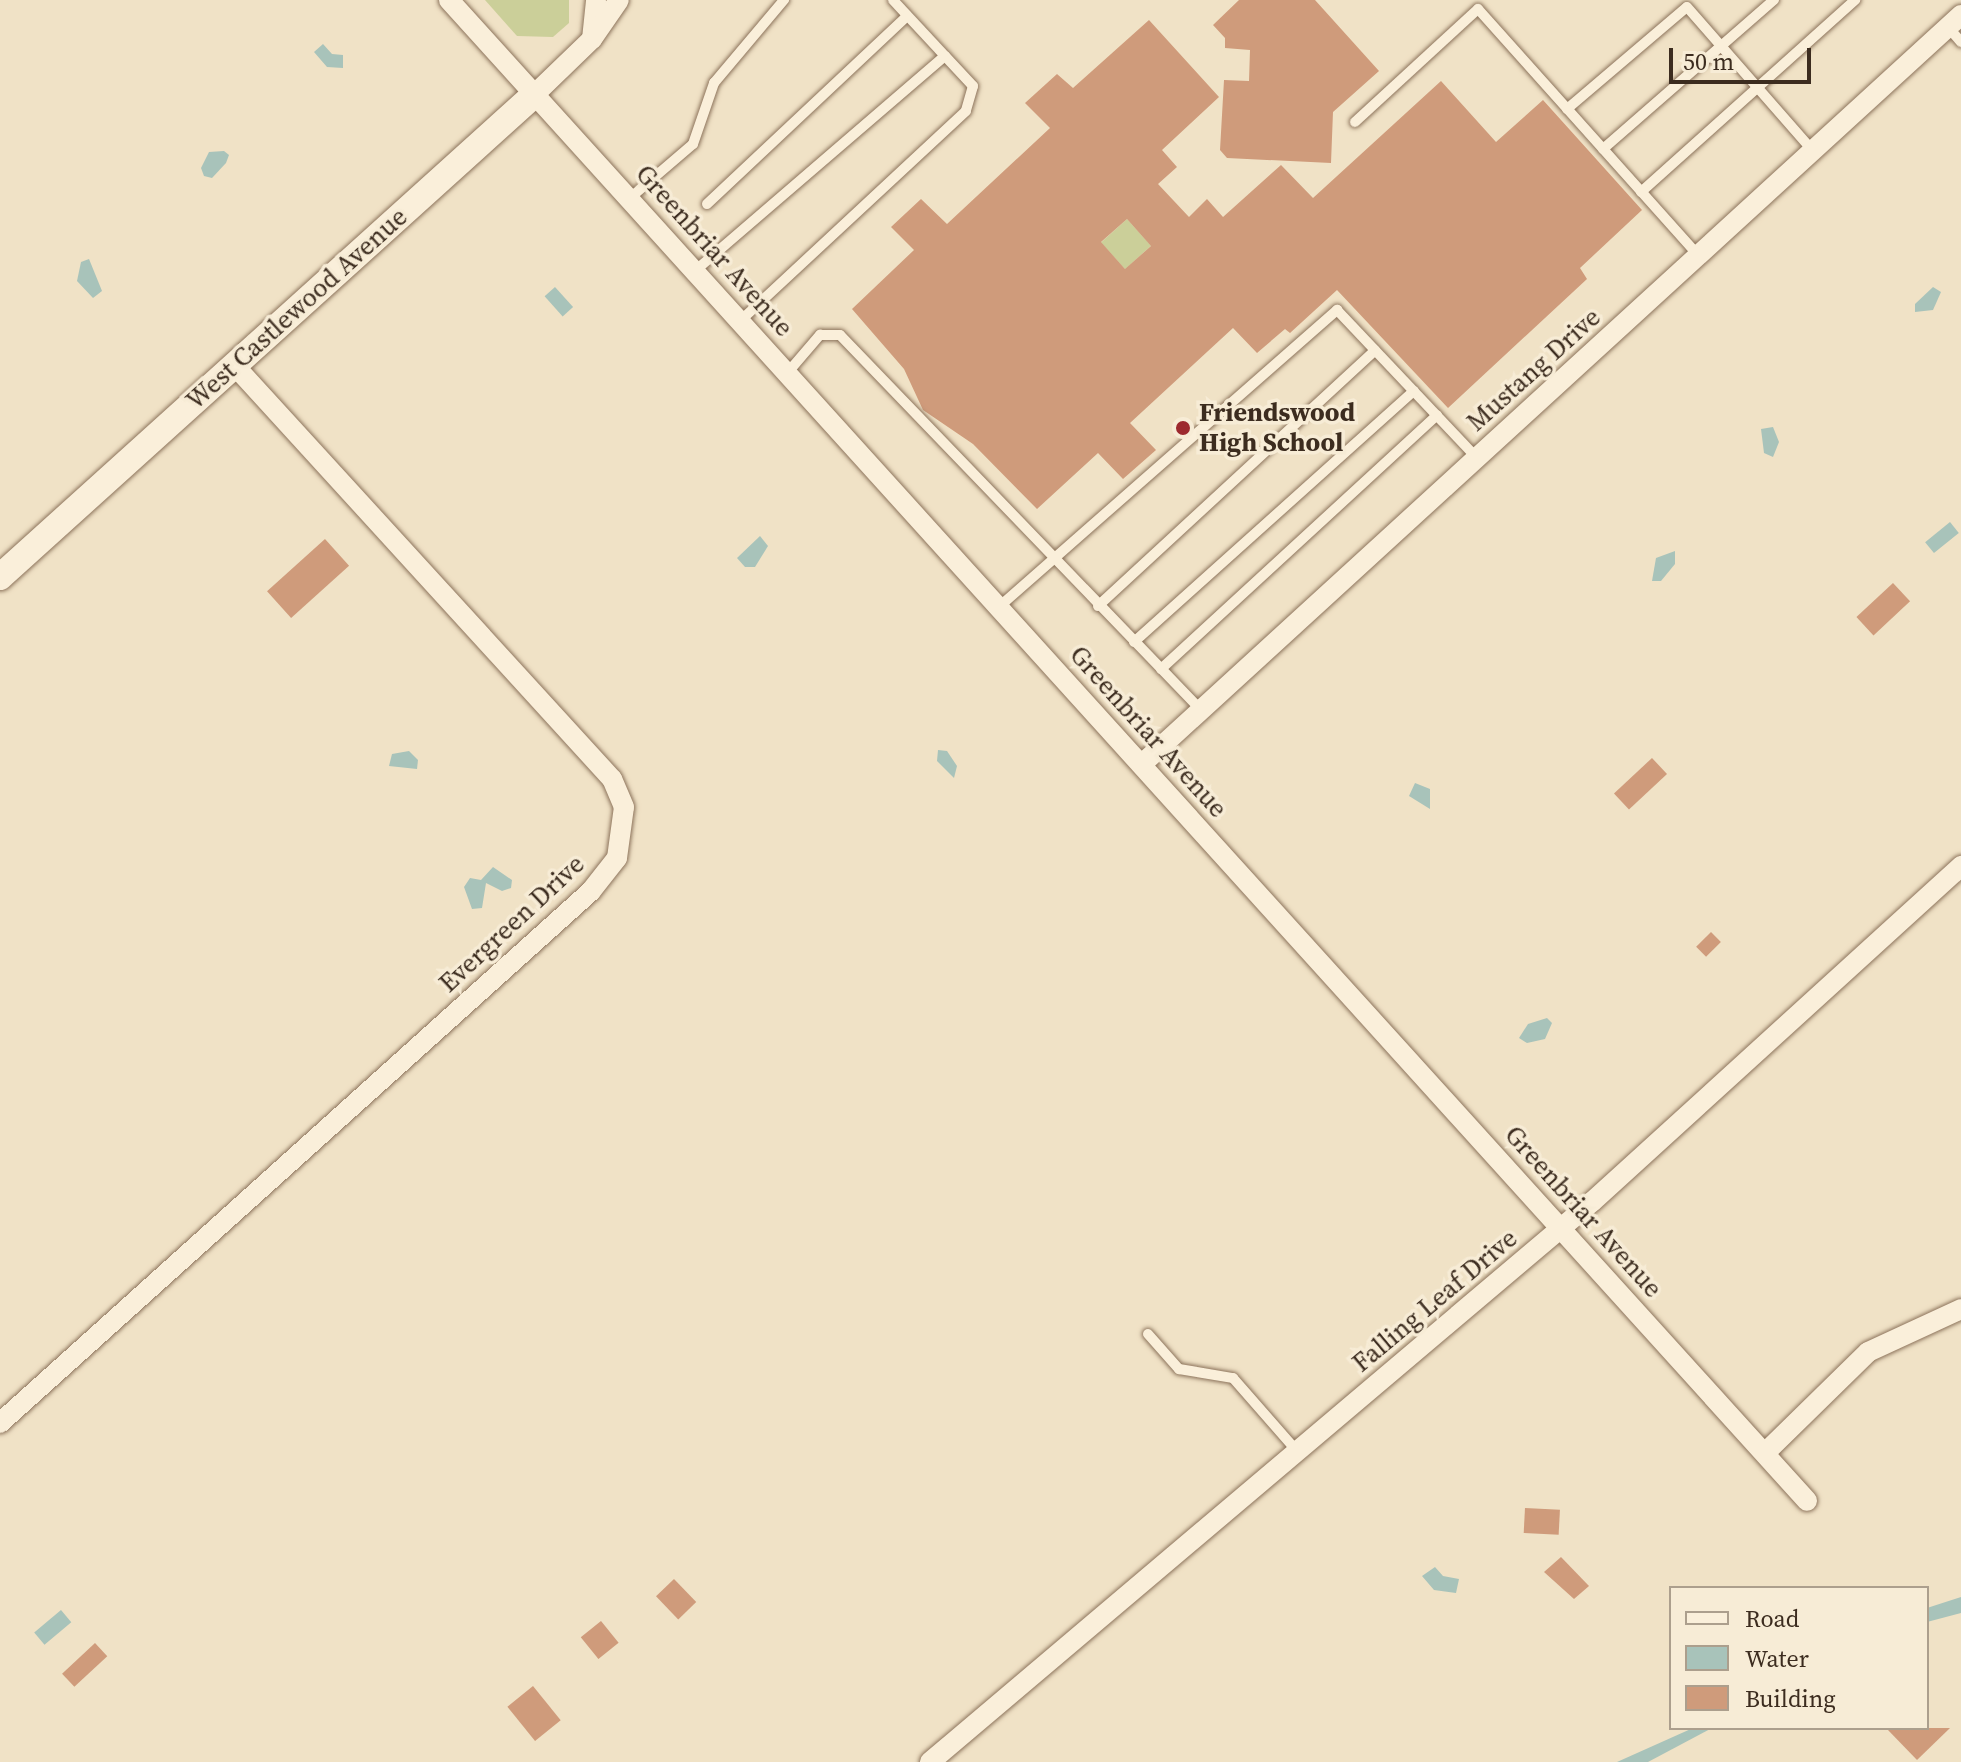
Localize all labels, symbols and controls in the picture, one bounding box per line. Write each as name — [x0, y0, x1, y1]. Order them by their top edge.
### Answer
scale bar — [1673, 32, 1815, 82]
text: 50 m — [1683, 45, 1734, 78]
street label: Greenbriar Avenue — [629, 159, 799, 343]
street label: West Castlewood Avenue — [180, 202, 414, 416]
street label: Mustang Drive — [1461, 302, 1607, 438]
place label: Friendswood High School — [1199, 397, 1355, 458]
marker: Friendswood High School — [1174, 419, 1192, 437]
street label: Greenbriar Avenue — [1063, 640, 1233, 824]
street label: Evergreen Drive — [433, 849, 591, 999]
street label: Greenbriar Avenue — [1498, 1120, 1668, 1304]
street label: Falling Leaf Drive — [1346, 1223, 1524, 1379]
legend — [1669, 1586, 1929, 1730]
text: Road — [1745, 1602, 1799, 1635]
text: Water — [1745, 1642, 1809, 1675]
text: Building — [1745, 1682, 1836, 1715]

